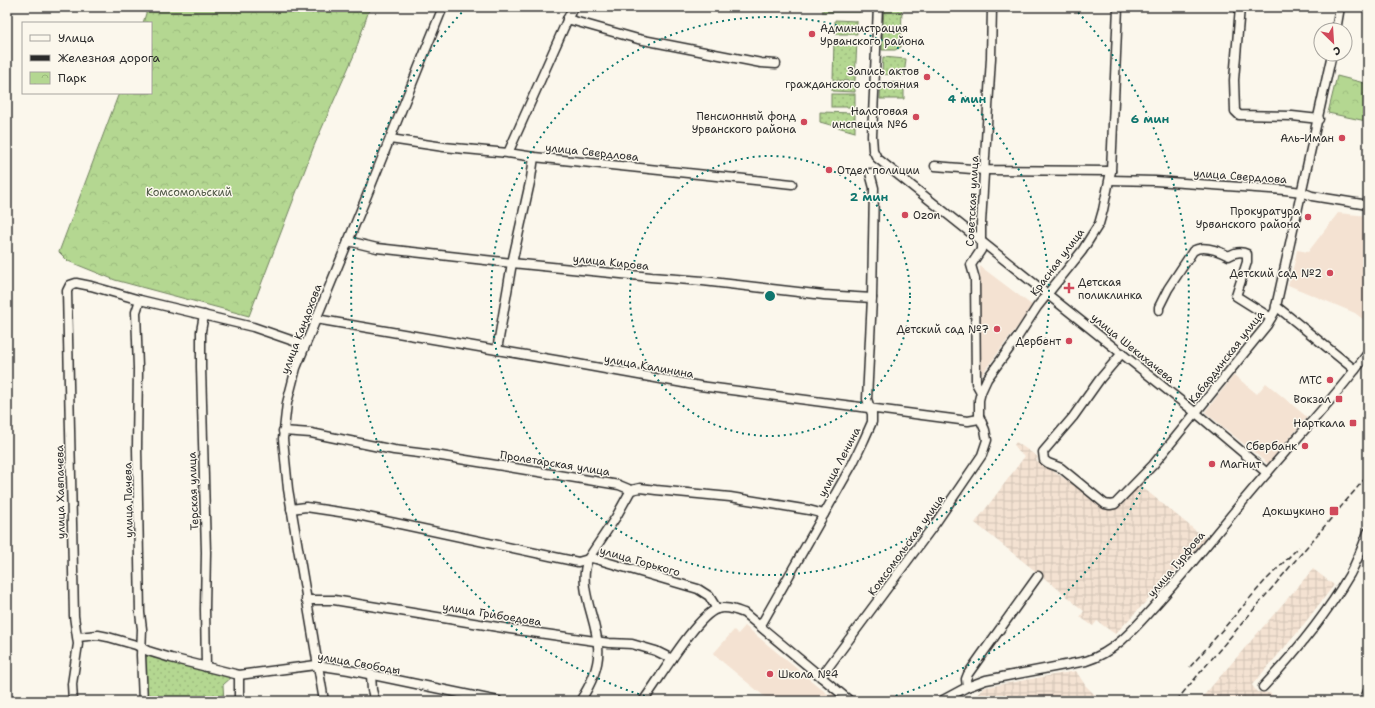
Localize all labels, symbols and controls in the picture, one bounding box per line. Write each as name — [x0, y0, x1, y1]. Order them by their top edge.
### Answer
place label: Администрация Урванского района — [820, 21, 924, 49]
legend — [22, 22, 152, 94]
north arrow — [1313, 22, 1353, 62]
marker: Администрация Урванского района — [807, 29, 817, 39]
text: Улица — [58, 30, 95, 46]
text: С — [1331, 42, 1343, 59]
text: Железная дорога — [58, 50, 161, 66]
place label: Запись актов гражданского состояния — [785, 64, 919, 92]
text: Парк — [58, 70, 87, 86]
marker: Запись актов гражданского состояния — [922, 72, 932, 82]
text: 4 мин — [948, 91, 986, 107]
place label: Налоговая инспеция №6 — [832, 104, 908, 132]
place label: Пенсионный фонд Урванского района — [692, 109, 796, 137]
text: 6 мин — [1131, 111, 1169, 127]
marker: Налоговая инспеция №6 — [911, 112, 921, 122]
marker: Пенсионный фонд Урванского района — [799, 117, 809, 127]
place label: Аль-Иман — [1280, 131, 1334, 146]
marker: Аль-Иман — [1337, 133, 1347, 143]
street label: улица Свердлова — [544, 140, 640, 165]
street label: Советская улица — [963, 155, 982, 247]
place label: Отдел полиции — [837, 163, 920, 178]
marker: Отдел полиции — [824, 165, 834, 175]
street label: улица Свердлова — [1193, 166, 1287, 187]
park label: Комсомольский — [146, 185, 232, 200]
text: 2 мин — [850, 189, 888, 205]
place label: Прокуратура Урванского района — [1196, 204, 1300, 232]
place label: Ozon — [913, 208, 941, 223]
marker: Ozon — [900, 210, 910, 220]
marker: Прокуратура Урванского района — [1303, 212, 1313, 222]
street label: Красная улица — [1027, 225, 1088, 299]
street label: улица Кирова — [572, 251, 650, 274]
place label: Детский сад №2 — [1229, 266, 1322, 281]
marker: Детский сад №2 — [1325, 268, 1335, 278]
place label: Детская поликлинка — [1078, 275, 1142, 303]
street label: улица Кандохова — [277, 282, 326, 376]
marker: Детская поликлинка — [1063, 282, 1075, 294]
centre of rings — [763, 289, 777, 303]
street label: Кабардинская улица — [1185, 308, 1268, 407]
street label: улица Шекихачева — [1088, 310, 1178, 387]
place label: Детский сад №7 — [896, 322, 989, 337]
marker: Детский сад №7 — [992, 324, 1002, 334]
place label: Дербент — [1016, 334, 1061, 349]
marker: Дербент — [1064, 336, 1074, 346]
street label: улица Калинина — [603, 351, 695, 382]
place label: МТС — [1299, 373, 1322, 388]
marker: МТС — [1325, 375, 1335, 385]
place label: Вокзал — [1294, 392, 1331, 407]
marker: Вокзал — [1334, 394, 1344, 404]
place label: Нарткала — [1293, 416, 1345, 431]
marker: Нарткала — [1348, 418, 1358, 428]
street label: улица Ленина — [815, 424, 864, 500]
place label: Сбербанк — [1246, 439, 1297, 454]
marker: Сбербанк — [1300, 441, 1310, 451]
street label: улица Хавпачева — [52, 445, 69, 539]
street label: Пролетарская улица — [499, 447, 611, 480]
street label: Терская улица — [185, 451, 202, 531]
place label: Магнит — [1220, 457, 1261, 472]
marker: Магнит — [1207, 459, 1217, 469]
street label: улица Пачева — [120, 462, 137, 538]
street label: Комсомольская улица — [865, 492, 948, 599]
place label: Докшукино — [1263, 504, 1325, 519]
marker: Докшукино — [1328, 505, 1340, 517]
street label: улица Гурфова — [1144, 528, 1209, 601]
street label: улица Горького — [598, 543, 682, 580]
street label: улица Грибоедова — [441, 599, 543, 630]
street label: улица Свободы — [316, 649, 401, 678]
place label: Школа №4 — [778, 667, 839, 682]
marker: Школа №4 — [765, 669, 775, 679]

